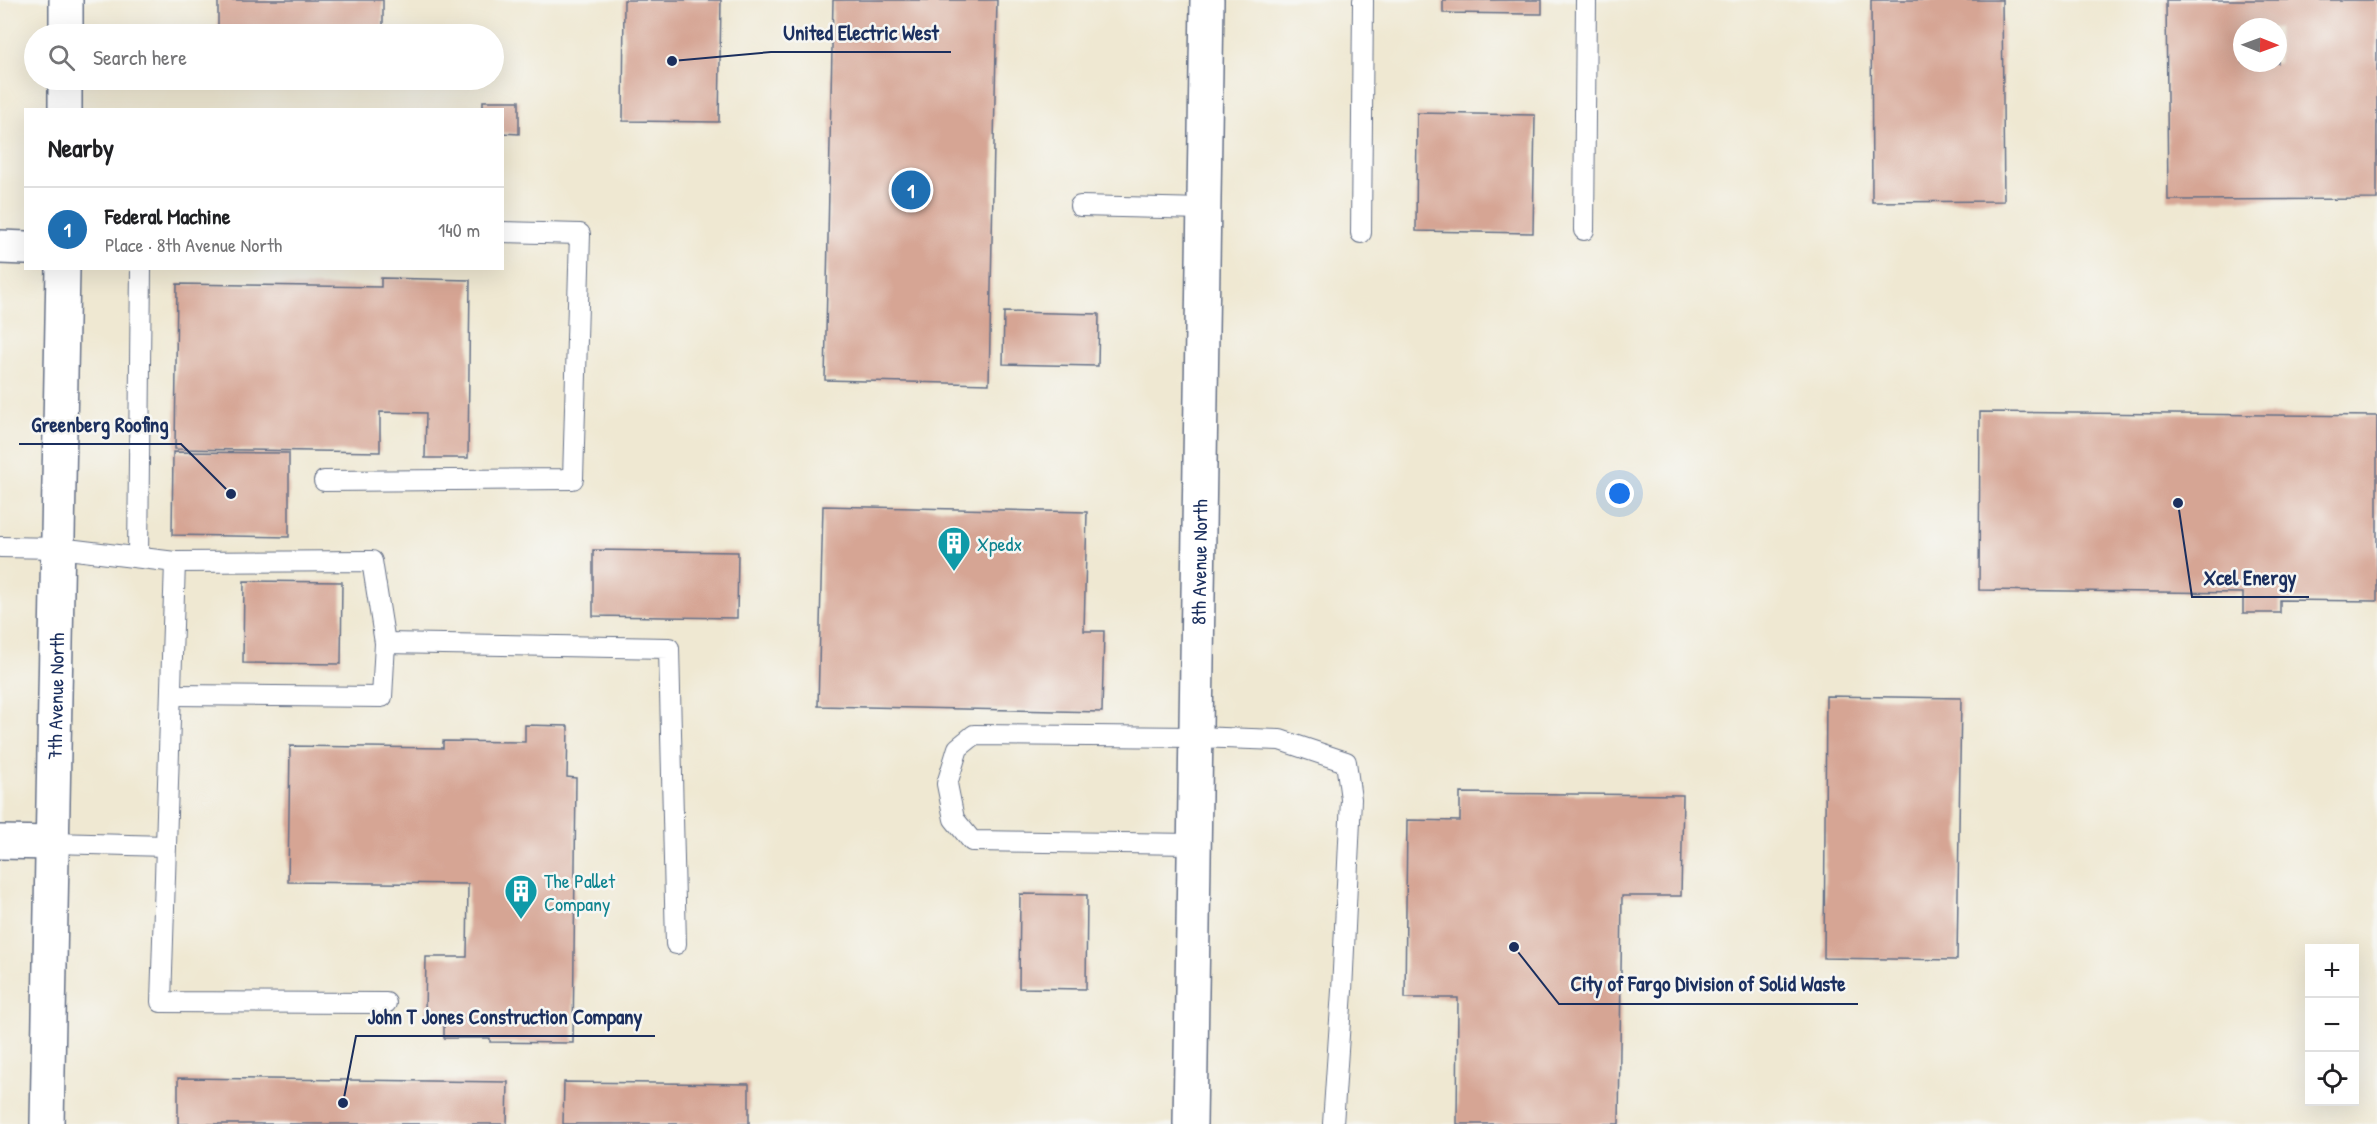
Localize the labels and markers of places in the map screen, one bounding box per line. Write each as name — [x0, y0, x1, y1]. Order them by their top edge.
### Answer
callout: United Electric West — [771, 13, 951, 52]
pin: 1 — [892, 168, 930, 213]
callout: Greenberg Roofing — [19, 405, 181, 444]
building icon: Xpedx — [936, 525, 972, 572]
place label: Xpedx — [977, 530, 1022, 557]
callout: Xcel Energy — [2192, 558, 2309, 597]
place label: The Pallet Company — [544, 867, 616, 917]
building icon: The Pallet Company — [503, 873, 539, 920]
callout: City of Fargo Division of Solid Waste — [1559, 965, 1858, 1004]
callout: John T Jones Construction Company — [356, 997, 655, 1036]

